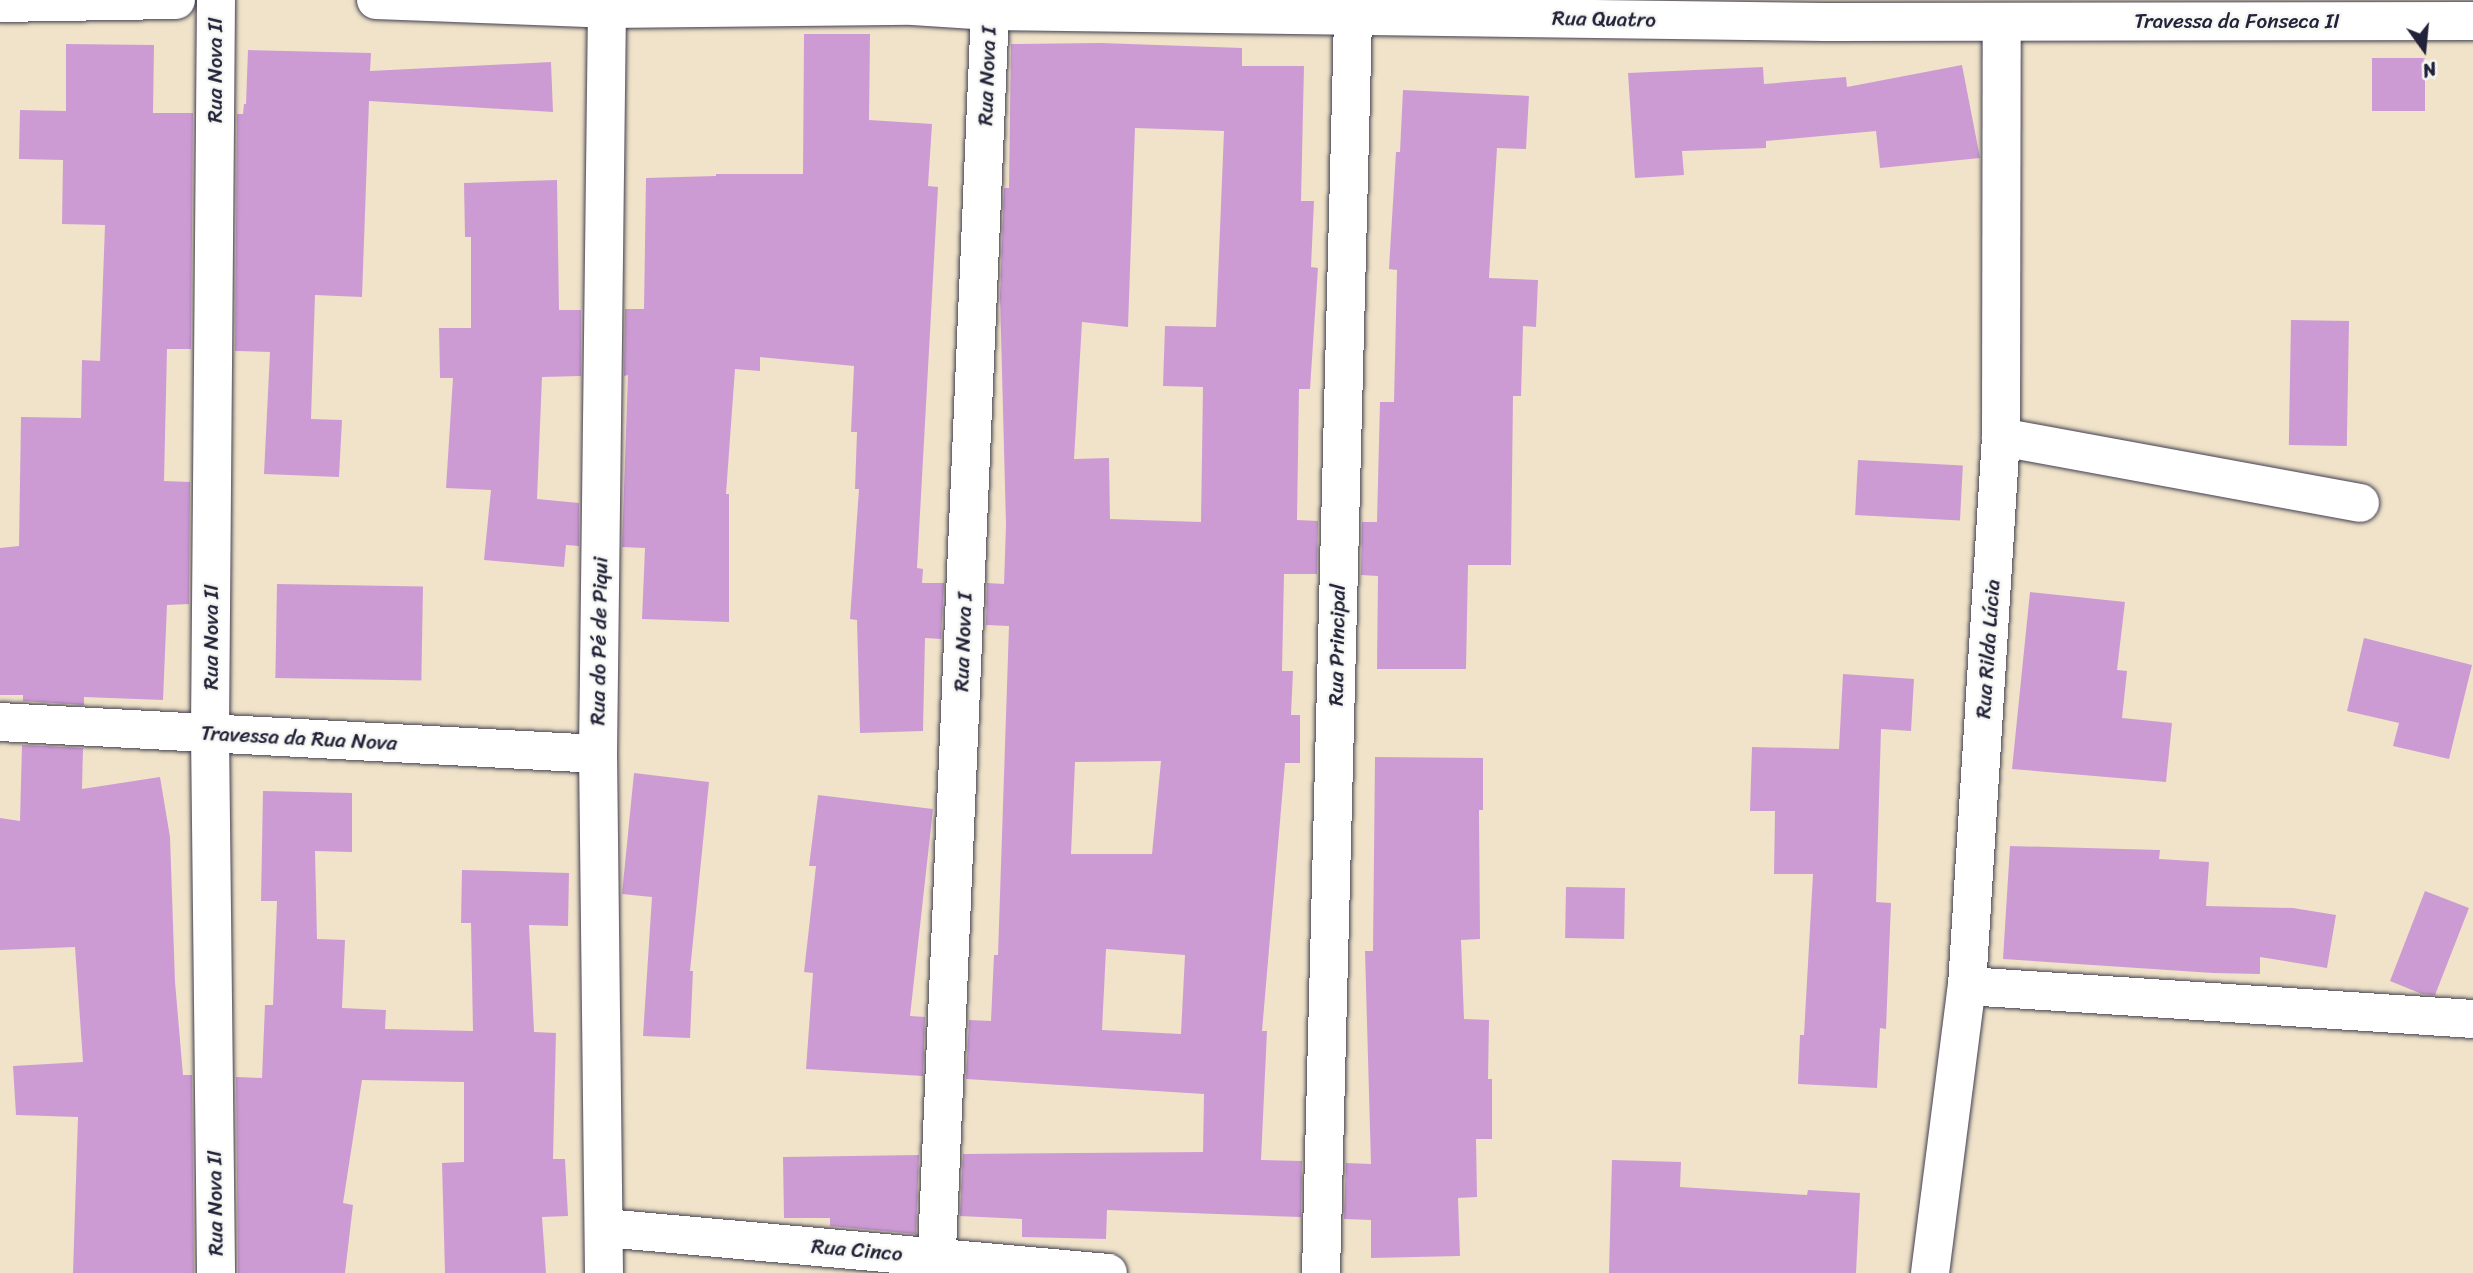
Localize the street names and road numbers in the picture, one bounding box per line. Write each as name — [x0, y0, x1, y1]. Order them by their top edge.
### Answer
street label: Rua Quatro — [1552, 5, 1656, 33]
street label: Travessa da Fonseca II — [2134, 8, 2340, 34]
street label: Rua Nova II — [202, 17, 228, 123]
street label: Rua Nova I — [973, 26, 1001, 126]
street label: Rua do Pé de Piqui — [585, 556, 613, 726]
street label: Rua Rilda Lúcia — [1971, 579, 2005, 719]
street label: Rua Nova II — [198, 584, 224, 690]
street label: Rua Principal — [1323, 584, 1351, 706]
street label: Rua Nova I — [949, 592, 977, 692]
street label: Travessa da Rua Nova — [200, 720, 398, 756]
street label: Rua Nova II — [201, 1150, 229, 1256]
street label: Rua Cinco — [810, 1233, 904, 1267]

